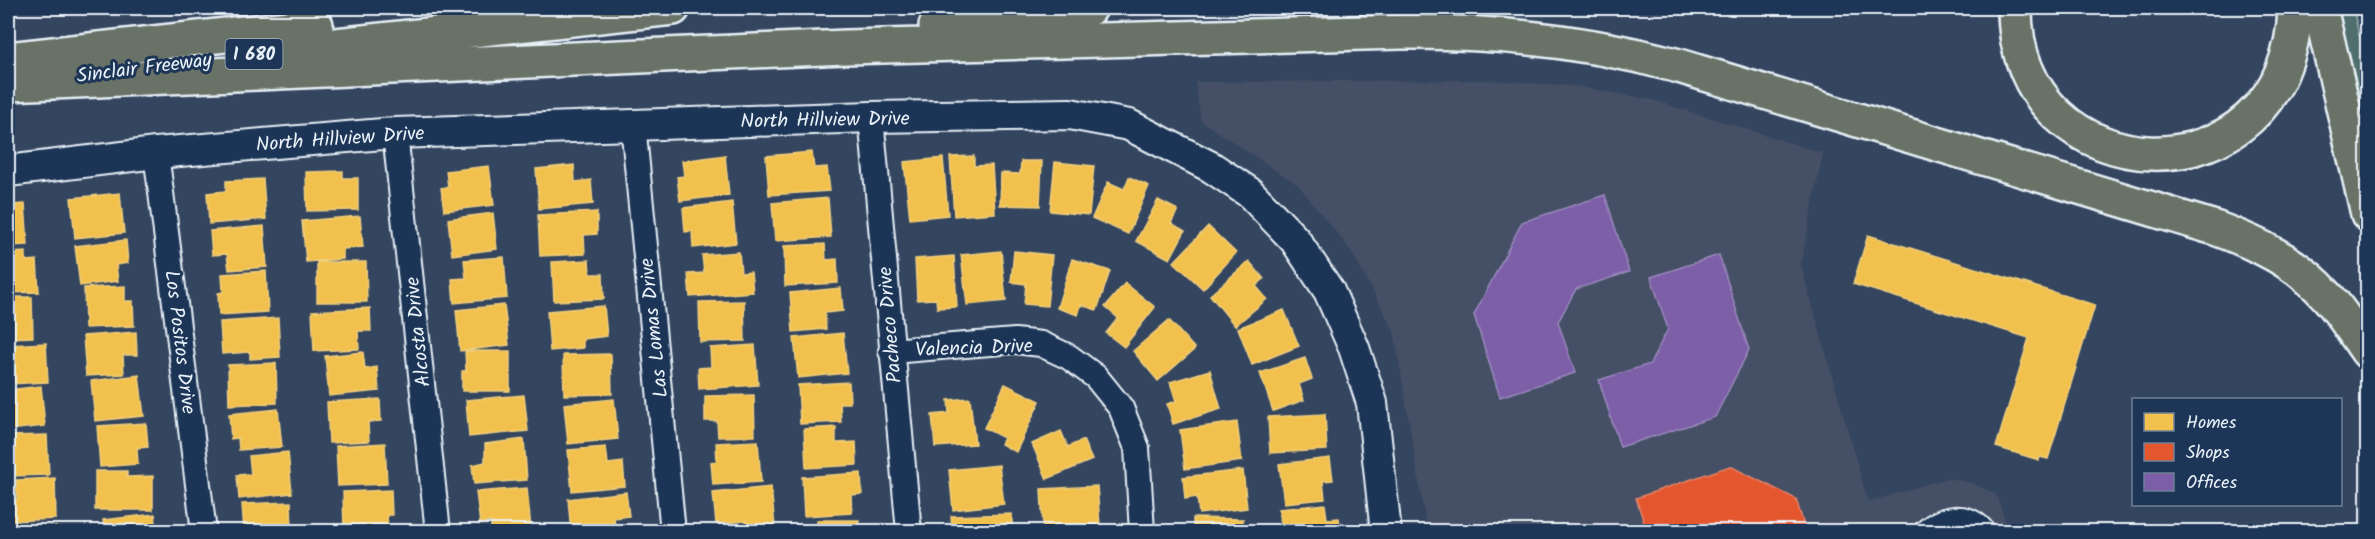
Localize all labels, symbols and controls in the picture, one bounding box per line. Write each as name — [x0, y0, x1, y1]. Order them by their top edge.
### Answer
road number: I 680 — [226, 39, 282, 69]
street label: Sinclair Freeway — [75, 45, 214, 93]
street label: North Hillview Drive — [740, 104, 910, 138]
street label: North Hillview Drive — [255, 118, 426, 162]
street label: Las Lomas Drive — [632, 256, 678, 399]
street label: Pacheco Drive — [870, 265, 912, 384]
street label: Los Positos Drive — [154, 268, 204, 416]
street label: Alcosta Drive — [397, 275, 441, 388]
street label: Valencia Drive — [915, 331, 1033, 367]
legend — [2132, 398, 2342, 506]
text: Homes — [2186, 409, 2237, 438]
text: Shops — [2186, 439, 2230, 468]
text: Offices — [2186, 469, 2237, 498]

